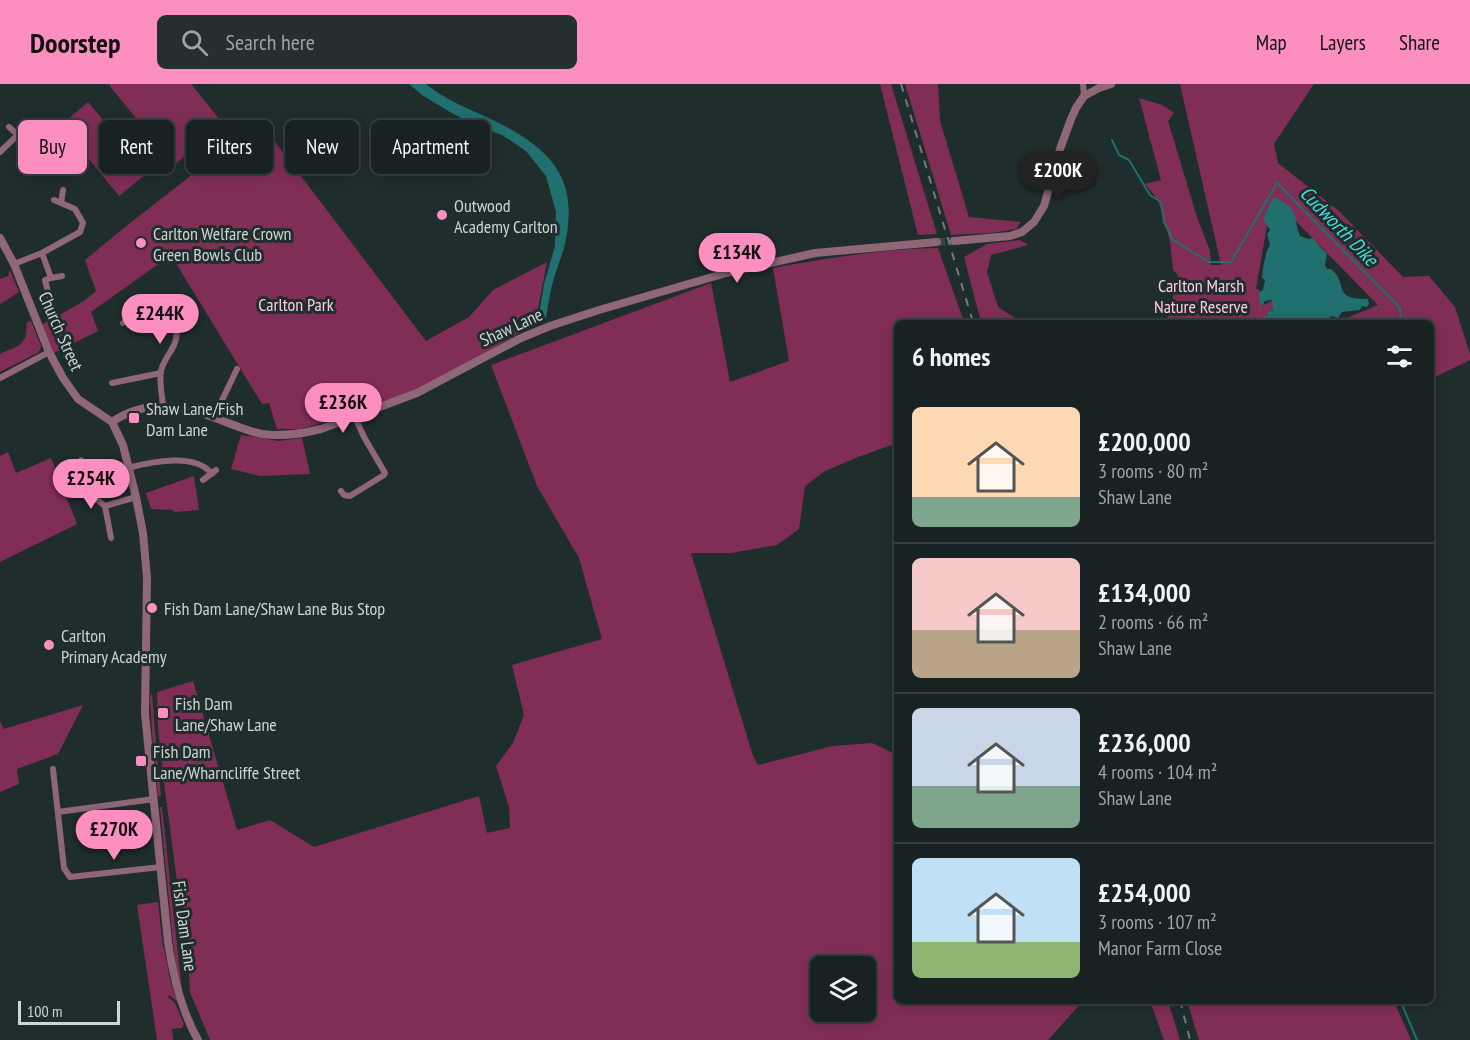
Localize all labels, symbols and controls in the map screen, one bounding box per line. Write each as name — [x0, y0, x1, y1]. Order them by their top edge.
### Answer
search box — [157, 15, 577, 69]
text: Doorstep — [30, 24, 121, 61]
icon: search — [178, 26, 211, 59]
text: Search here — [226, 28, 315, 56]
text: Map — [1256, 29, 1287, 56]
text: Layers — [1320, 29, 1366, 56]
text: Share — [1399, 29, 1440, 56]
chip: Buy — [18, 120, 87, 174]
chip: Rent — [99, 120, 174, 174]
chip: Filters — [186, 120, 273, 174]
chip: New — [285, 120, 359, 174]
chip: Apartment — [371, 120, 490, 174]
pin: £200K — [1016, 151, 1100, 202]
text: £200K — [1034, 157, 1082, 183]
water label: Cudworth Dike — [1294, 180, 1385, 273]
place label: Outwood Academy Carlton — [454, 194, 558, 238]
marker: Outwood Academy Carlton — [435, 208, 449, 222]
place label: Carlton Welfare Crown Green Bowls Club — [153, 222, 292, 266]
pin: £134K — [695, 233, 779, 284]
marker: Carlton Welfare Crown Green Bowls Club — [134, 236, 148, 250]
text: £134K — [713, 239, 761, 265]
park label: Carlton Marsh Nature Reserve — [1154, 274, 1248, 318]
street label: Church Street — [33, 288, 89, 374]
park label: Carlton Park — [258, 293, 334, 316]
pin: £244K — [118, 294, 202, 345]
text: £244K — [136, 300, 184, 326]
street label: Shaw Lane — [476, 302, 546, 352]
text: 6 homes — [912, 340, 990, 373]
icon: filters — [1383, 340, 1416, 373]
pin: £236K — [301, 383, 385, 434]
text: £236K — [319, 389, 367, 415]
place label: Shaw Lane/Fish Dam Lane — [146, 397, 243, 441]
marker: Shaw Lane/Fish Dam Lane — [127, 411, 141, 425]
text: £200,000 — [1098, 425, 1191, 458]
icon: home — [960, 431, 1032, 503]
text: 3 rooms · 80 m² — [1098, 458, 1208, 484]
pin: £254K — [49, 459, 133, 510]
text: £254K — [67, 465, 115, 491]
text: Shaw Lane — [1098, 484, 1172, 510]
text: £134,000 — [1098, 576, 1191, 609]
icon: home — [960, 582, 1032, 654]
place label: Fish Dam Lane/Shaw Lane Bus Stop — [164, 597, 385, 620]
marker: Fish Dam Lane/Shaw Lane Bus Stop — [145, 601, 159, 615]
text: 2 rooms · 66 m² — [1098, 609, 1208, 635]
place label: Carlton Primary Academy — [61, 624, 167, 668]
text: Shaw Lane — [1098, 635, 1172, 661]
marker: Carlton Primary Academy — [42, 638, 56, 652]
place label: Fish Dam Lane/Shaw Lane — [175, 692, 277, 736]
marker: Fish Dam Lane/Shaw Lane — [156, 706, 170, 720]
text: £236,000 — [1098, 726, 1191, 759]
icon: home — [960, 732, 1032, 804]
place label: Fish Dam Lane/Wharncliffe Street — [153, 740, 300, 784]
marker: Fish Dam Lane/Wharncliffe Street — [134, 754, 148, 768]
text: 4 rooms · 104 m² — [1098, 759, 1217, 785]
text: Shaw Lane — [1098, 785, 1172, 811]
pin: £270K — [72, 810, 156, 861]
text: £270K — [90, 816, 138, 842]
text: £254,000 — [1098, 876, 1191, 909]
street label: Fish Dam Lane — [167, 879, 203, 973]
icon: home — [960, 882, 1032, 954]
text: 3 rooms · 107 m² — [1098, 909, 1217, 935]
text: Manor Farm Close — [1098, 935, 1222, 961]
map controls — [810, 956, 876, 1022]
button: layers — [810, 956, 876, 1022]
scale bar — [18, 998, 120, 1026]
text: 100 m — [27, 1001, 62, 1021]

